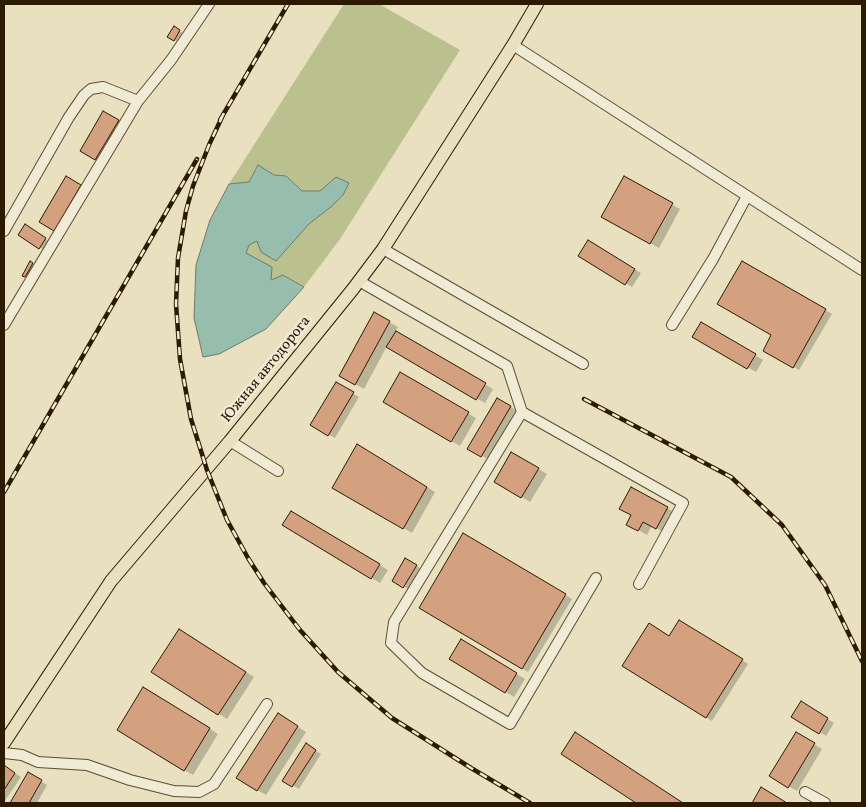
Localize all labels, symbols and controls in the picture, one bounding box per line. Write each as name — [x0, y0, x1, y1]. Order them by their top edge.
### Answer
street label: Южная автодорога — [219, 313, 315, 427]

